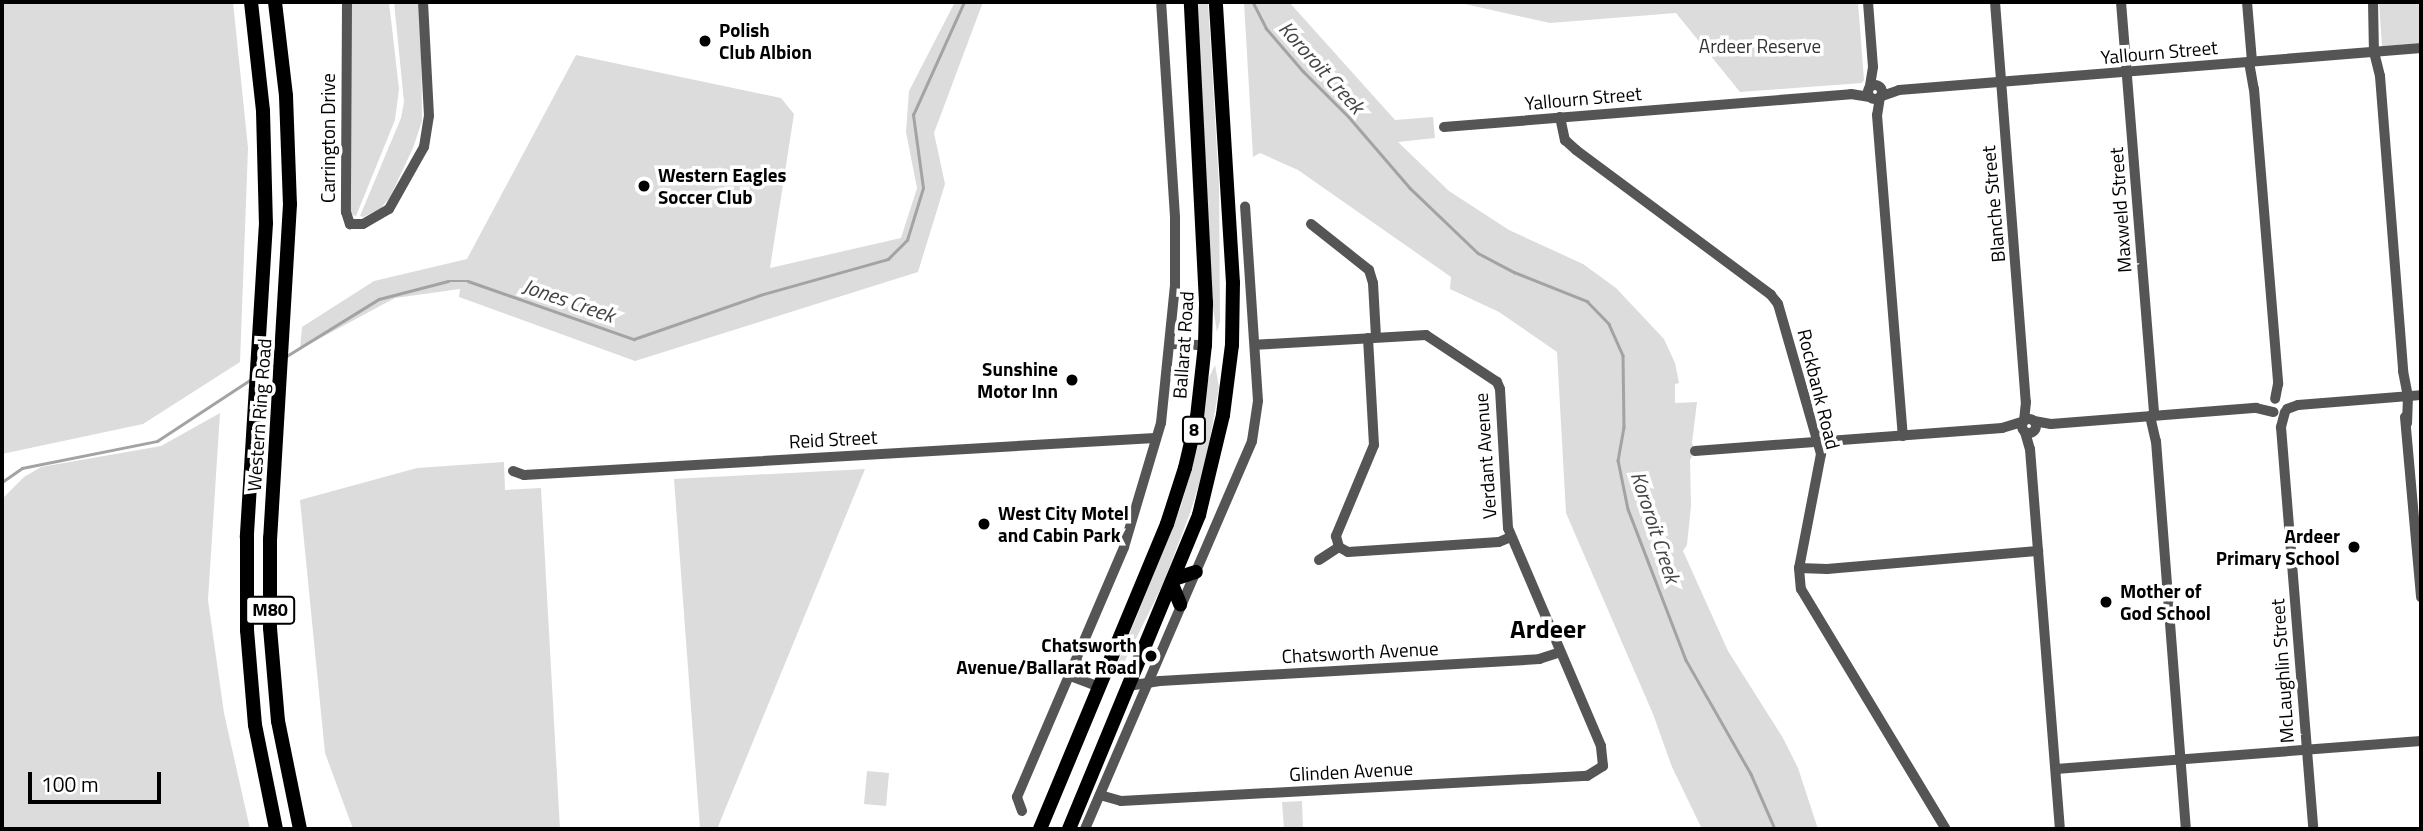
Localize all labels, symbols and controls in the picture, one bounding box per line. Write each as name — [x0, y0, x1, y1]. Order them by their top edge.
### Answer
water label: Kororoit Creek — [1274, 16, 1370, 118]
place label: Polish Club Albion — [719, 19, 812, 63]
marker: Polish Club Albion — [697, 33, 713, 49]
park label: Ardeer Reserve — [1699, 35, 1821, 57]
street label: Yallourn Street — [2100, 36, 2218, 68]
street label: Carrington Drive — [317, 73, 339, 203]
street label: Yallourn Street — [1524, 82, 1642, 114]
street label: Blanche Street — [1977, 145, 2009, 263]
street label: Maxweld Street — [2104, 147, 2136, 273]
place label: Western Eagles Soccer Club — [658, 164, 786, 208]
marker: Western Eagles Soccer Club — [636, 178, 652, 194]
water label: Jones Creek — [520, 273, 618, 327]
street label: Ballarat Road — [1168, 291, 1198, 399]
street label: Rockbank Road — [1793, 327, 1845, 451]
street label: Western Ring Road — [242, 338, 276, 492]
place label: Sunshine Motor Inn — [977, 358, 1058, 402]
marker: Sunshine Motor Inn — [1064, 372, 1080, 388]
street label: Verdant Avenue — [1469, 392, 1501, 520]
road number: 8 — [1182, 416, 1206, 444]
street label: Reid Street — [788, 425, 878, 453]
water label: Kororoit Creek — [1626, 468, 1686, 586]
place label: West City Motel and Cabin Park — [998, 502, 1129, 546]
marker: West City Motel and Cabin Park — [976, 516, 992, 532]
place label: Ardeer Primary School — [2216, 525, 2340, 569]
marker: Ardeer Primary School — [2346, 539, 2362, 555]
place label: Mother of God School — [2120, 580, 2211, 624]
marker: Mother of God School — [2098, 594, 2114, 610]
road number: M80 — [244, 596, 296, 624]
street label: McLaughlin Street — [2266, 598, 2298, 744]
district label: Ardeer — [1510, 613, 1586, 645]
place label: Chatsworth Avenue/Ballarat Road — [956, 634, 1137, 678]
street label: Chatsworth Avenue — [1281, 637, 1439, 667]
marker: Chatsworth Avenue/Ballarat Road — [1143, 648, 1159, 664]
street label: Glinden Avenue — [1289, 756, 1413, 786]
scale bar — [32, 758, 164, 802]
text: 100 m — [41, 768, 98, 800]

